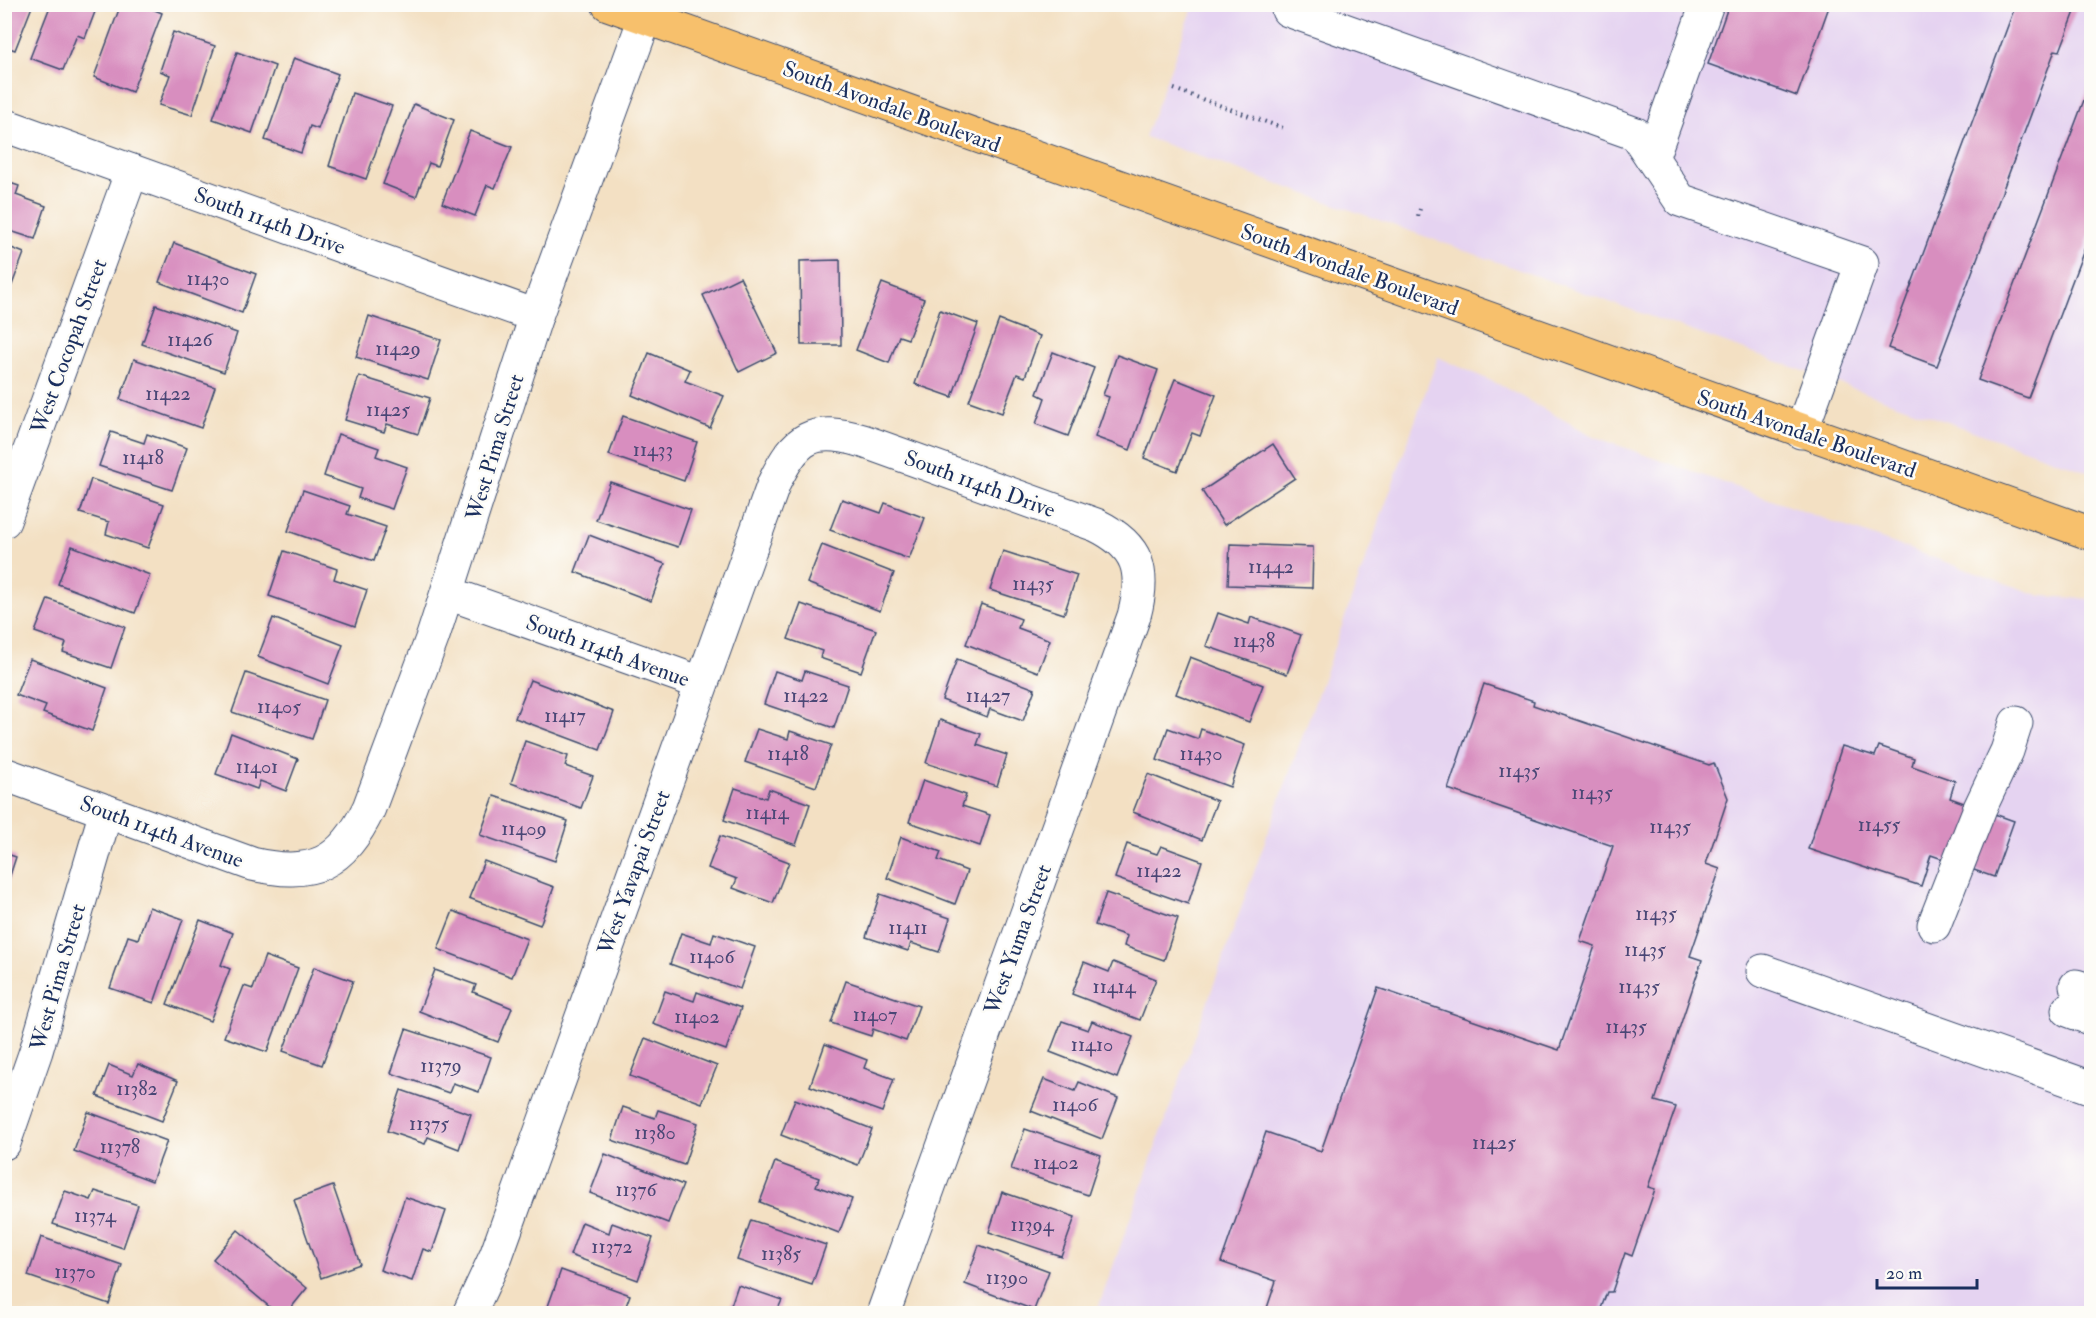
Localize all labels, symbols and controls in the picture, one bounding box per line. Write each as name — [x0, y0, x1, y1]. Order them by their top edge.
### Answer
street label: South Avondale Boulevard — [779, 54, 1005, 159]
street label: South 114th Drive — [190, 181, 349, 261]
street label: South Avondale Boulevard — [1237, 217, 1463, 322]
street label: West Cocopah Street — [24, 255, 115, 439]
house number: 11430 — [187, 266, 230, 291]
house number: 11426 — [167, 327, 214, 352]
house number: 11429 — [375, 336, 421, 361]
street label: West Pima Street — [459, 371, 530, 525]
house number: 11422 — [145, 381, 191, 406]
street label: South Avondale Boulevard — [1693, 383, 1920, 485]
house number: 11425 — [366, 397, 410, 422]
house number: 11433 — [633, 437, 673, 462]
street label: South 114th Drive — [900, 444, 1059, 524]
house number: 11418 — [122, 445, 164, 470]
house number: 11442 — [1248, 554, 1294, 579]
house number: 11435 — [1012, 571, 1054, 596]
street label: South 114th Avenue — [522, 608, 693, 694]
house number: 11438 — [1233, 628, 1275, 653]
house number: 11422 — [783, 683, 829, 708]
house number: 11427 — [966, 683, 1010, 708]
house number: 11405 — [257, 694, 301, 719]
house number: 11417 — [544, 703, 586, 728]
house number: 11418 — [767, 741, 809, 766]
house number: 11430 — [1180, 741, 1223, 766]
house number: 11401 — [236, 754, 278, 779]
house number: 11435 — [1498, 758, 1540, 783]
house number: 11435 — [1571, 780, 1613, 805]
street label: West Yavapai Street — [591, 786, 678, 960]
street label: South 114th Avenue — [76, 789, 247, 875]
house number: 11414 — [746, 800, 790, 825]
house number: 11455 — [1858, 812, 1901, 837]
house number: 11435 — [1649, 814, 1691, 839]
house number: 11409 — [501, 816, 547, 841]
house number: 11422 — [1136, 858, 1182, 883]
street label: West Yuma Street — [978, 861, 1058, 1019]
street label: West Pima Street — [23, 901, 92, 1055]
house number: 11435 — [1635, 901, 1677, 926]
house number: 11411 — [888, 915, 928, 940]
house number: 11435 — [1624, 937, 1666, 962]
house number: 11406 — [689, 944, 736, 969]
house number: 11414 — [1093, 974, 1137, 999]
house number: 11435 — [1618, 974, 1660, 999]
house number: 11407 — [853, 1002, 897, 1027]
house number: 11402 — [674, 1004, 720, 1029]
house number: 11435 — [1605, 1014, 1647, 1039]
house number: 11410 — [1071, 1032, 1113, 1057]
house number: 11379 — [420, 1053, 462, 1078]
house number: 11382 — [116, 1076, 158, 1101]
house number: 11406 — [1052, 1092, 1099, 1117]
house number: 11375 — [409, 1111, 449, 1136]
house number: 11380 — [634, 1120, 676, 1145]
house number: 11425 — [1472, 1130, 1516, 1155]
house number: 11378 — [100, 1134, 140, 1159]
house number: 11402 — [1033, 1150, 1079, 1175]
house number: 11376 — [615, 1177, 658, 1202]
house number: 11374 — [74, 1203, 117, 1228]
house number: 11394 — [1011, 1212, 1055, 1237]
house number: 11372 — [591, 1234, 633, 1259]
house number: 11385 — [761, 1241, 801, 1266]
scale bar — [1877, 1252, 1978, 1290]
house number: 11370 — [54, 1259, 96, 1284]
text: 20 m — [1886, 1262, 1922, 1285]
house number: 11390 — [986, 1265, 1028, 1290]

